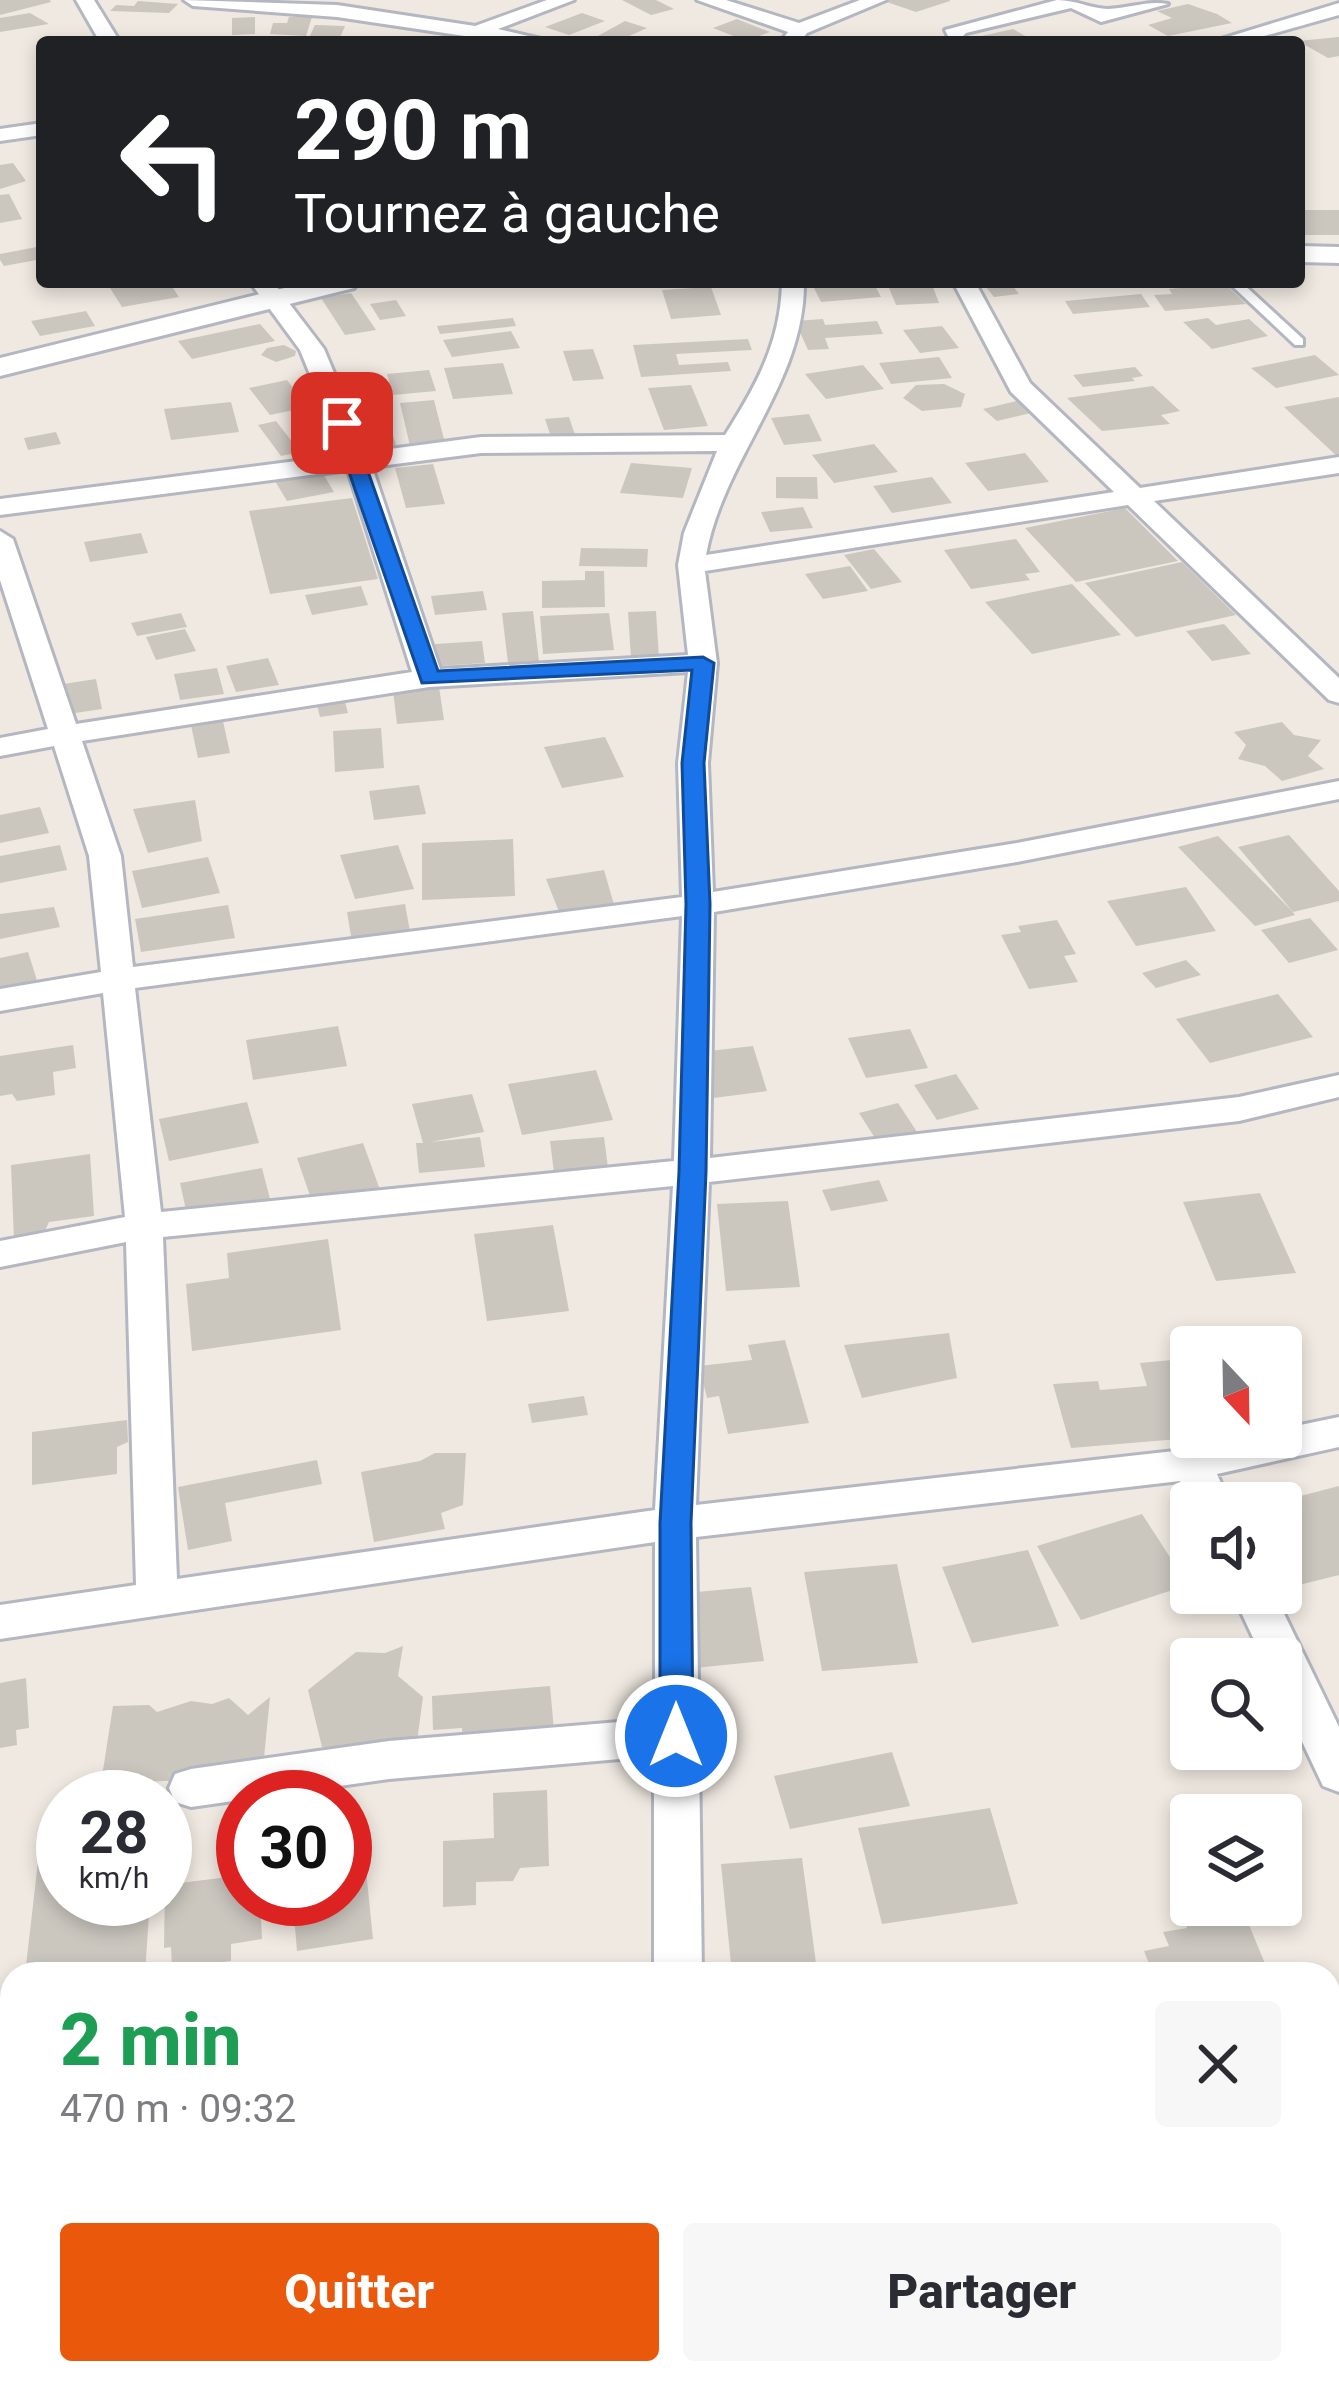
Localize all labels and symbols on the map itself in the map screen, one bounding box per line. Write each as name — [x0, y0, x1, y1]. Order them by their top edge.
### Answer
pin — [291, 372, 393, 474]
north arrow — [1170, 1326, 1302, 1458]
position arrow — [613, 1673, 739, 1799]
speed limit sign: 30 — [216, 1770, 372, 1926]

